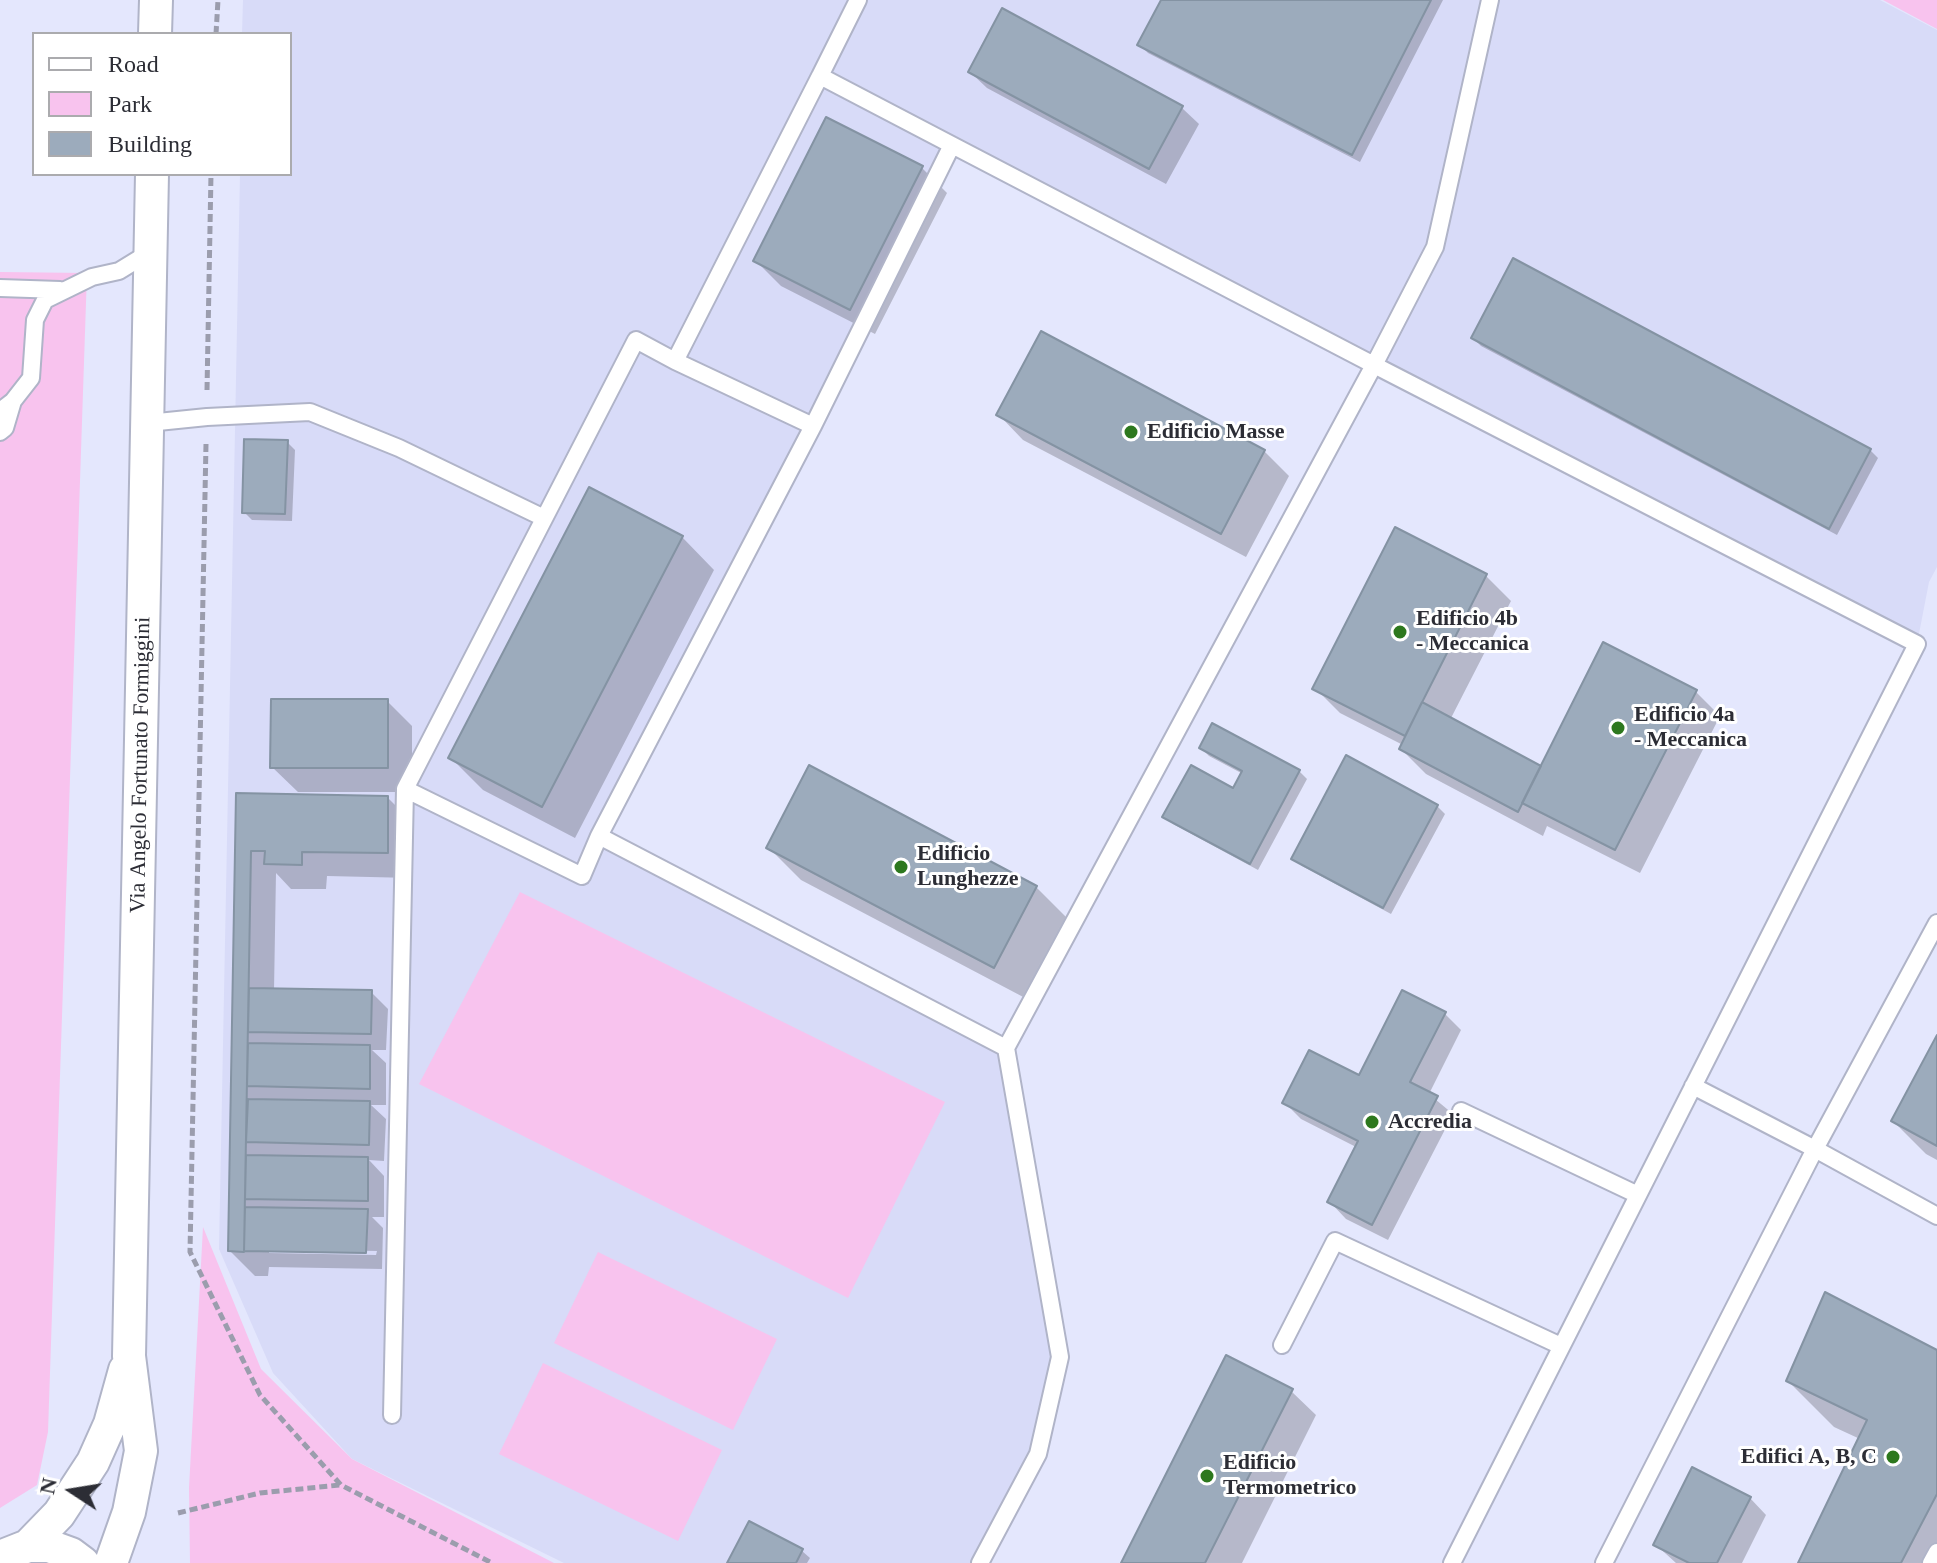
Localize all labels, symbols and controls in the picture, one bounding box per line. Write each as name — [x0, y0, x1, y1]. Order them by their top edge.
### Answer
legend — [32, 32, 292, 176]
text: Road — [108, 51, 159, 77]
text: Park — [108, 91, 152, 117]
text: Building — [108, 131, 192, 157]
place label: Edificio Masse — [1147, 419, 1284, 445]
marker: Edificio Masse — [1122, 423, 1140, 441]
place label: Edificio 4b - Meccanica — [1416, 606, 1529, 658]
street label: Via Angelo Fortunato Formiggini — [125, 617, 157, 913]
marker: Edificio 4b - Meccanica — [1391, 623, 1409, 641]
place label: Edificio 4a - Meccanica — [1634, 702, 1747, 754]
marker: Edificio 4a - Meccanica — [1609, 719, 1627, 737]
place label: Edificio Lunghezze — [917, 841, 1018, 892]
marker: Edificio Lunghezze — [892, 858, 910, 876]
place label: Accredia — [1388, 1109, 1472, 1135]
marker: Accredia — [1363, 1113, 1381, 1131]
place label: Edifici A, B, C — [1741, 1444, 1877, 1470]
marker: Edifici A, B, C — [1884, 1448, 1902, 1466]
place label: Edificio Termometrico — [1223, 1450, 1357, 1502]
north arrow — [32, 1451, 112, 1531]
marker: Edificio Termometrico — [1198, 1467, 1216, 1485]
text: N — [34, 1476, 62, 1496]

